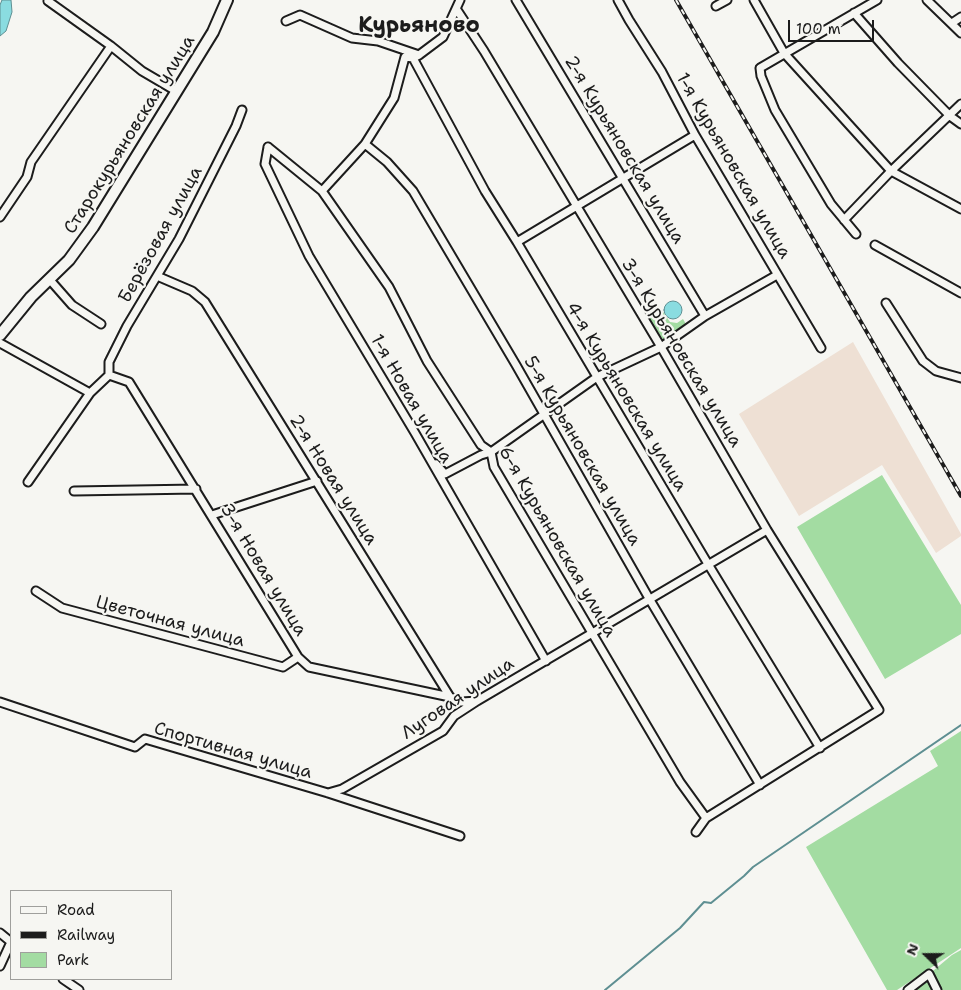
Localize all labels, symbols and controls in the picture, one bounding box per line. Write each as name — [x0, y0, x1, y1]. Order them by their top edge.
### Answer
scale bar — [791, 10, 877, 42]
district label: Курьяново — [358, 13, 480, 39]
text: 100 m — [796, 19, 841, 39]
street label: Старокурьяновская улица — [60, 32, 200, 238]
street label: 2-я Курьяновская улица — [559, 52, 689, 248]
street label: 1-я Курьяновская улица — [671, 69, 795, 263]
street label: Берёзовая улица — [115, 163, 207, 307]
street label: 3-я Курьяновская улица — [616, 255, 746, 451]
street label: 4-я Курьяновская улица — [561, 298, 691, 496]
street label: 1-я Новая улица — [365, 331, 457, 467]
street label: 5-я Курьяновская улица — [519, 352, 645, 550]
street label: 2-я Новая улица — [284, 411, 382, 549]
street label: 6-я Курьяновская улица — [493, 443, 621, 641]
street label: 3-я Новая улица — [215, 500, 311, 640]
street label: Цветочная улица — [93, 592, 247, 652]
street label: Луговая улица — [398, 653, 518, 745]
street label: Спортивная улица — [151, 718, 315, 784]
legend — [10, 890, 172, 980]
text: Road — [57, 900, 95, 920]
text: Railway — [57, 925, 115, 945]
north arrow — [901, 930, 951, 980]
text: N — [902, 941, 923, 958]
text: Park — [57, 950, 89, 970]

